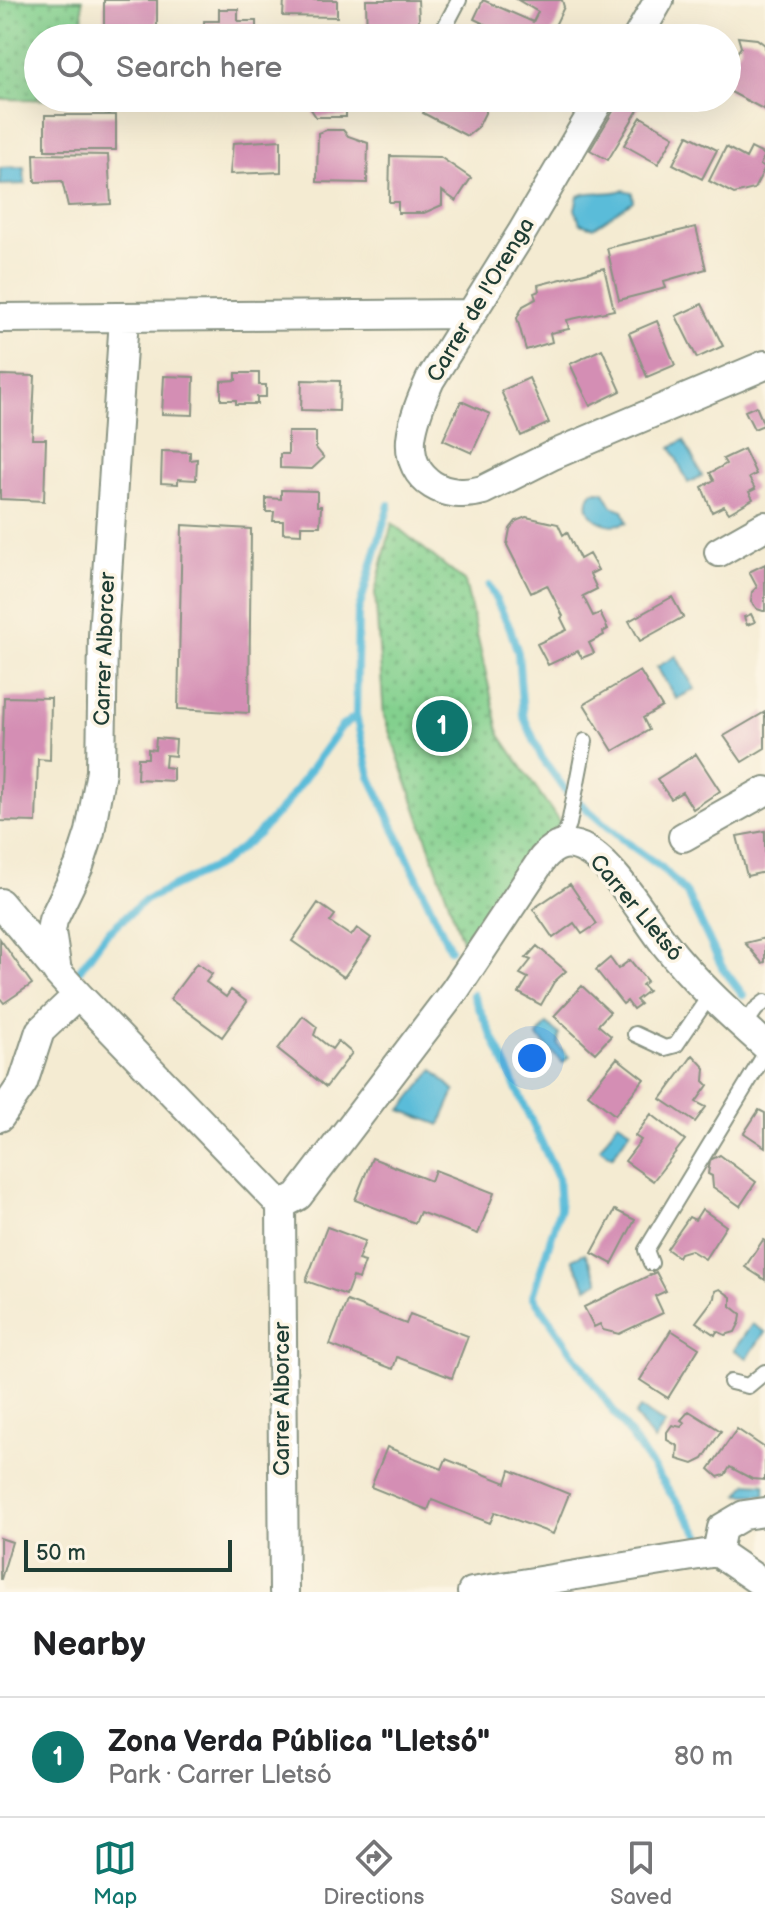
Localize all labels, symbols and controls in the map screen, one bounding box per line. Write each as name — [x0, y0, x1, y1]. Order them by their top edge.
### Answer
search box — [24, 24, 741, 112]
icon: search — [52, 46, 96, 90]
text: Search here — [116, 50, 282, 86]
street label: Carrer de l'Orenga — [421, 213, 541, 387]
street label: Carrer Alborcer — [89, 571, 121, 726]
pin: 1 — [416, 696, 468, 756]
street label: Carrer Lletsó — [584, 849, 688, 967]
your location — [512, 1038, 552, 1078]
street label: Carrer Alborcer — [269, 1321, 296, 1476]
scale bar — [24, 1536, 232, 1572]
text: 50 m — [36, 1540, 86, 1567]
text: Nearby — [32, 1624, 146, 1665]
text: Zona Verda Pública "Lletsó" — [108, 1724, 490, 1760]
text: 1 — [53, 1742, 63, 1773]
text: 80 m — [674, 1742, 733, 1773]
text: Park · Carrer Lletsó — [108, 1760, 332, 1791]
tab: Map — [93, 1836, 137, 1911]
tab: Directions — [323, 1836, 424, 1911]
tab: Saved — [610, 1836, 672, 1911]

